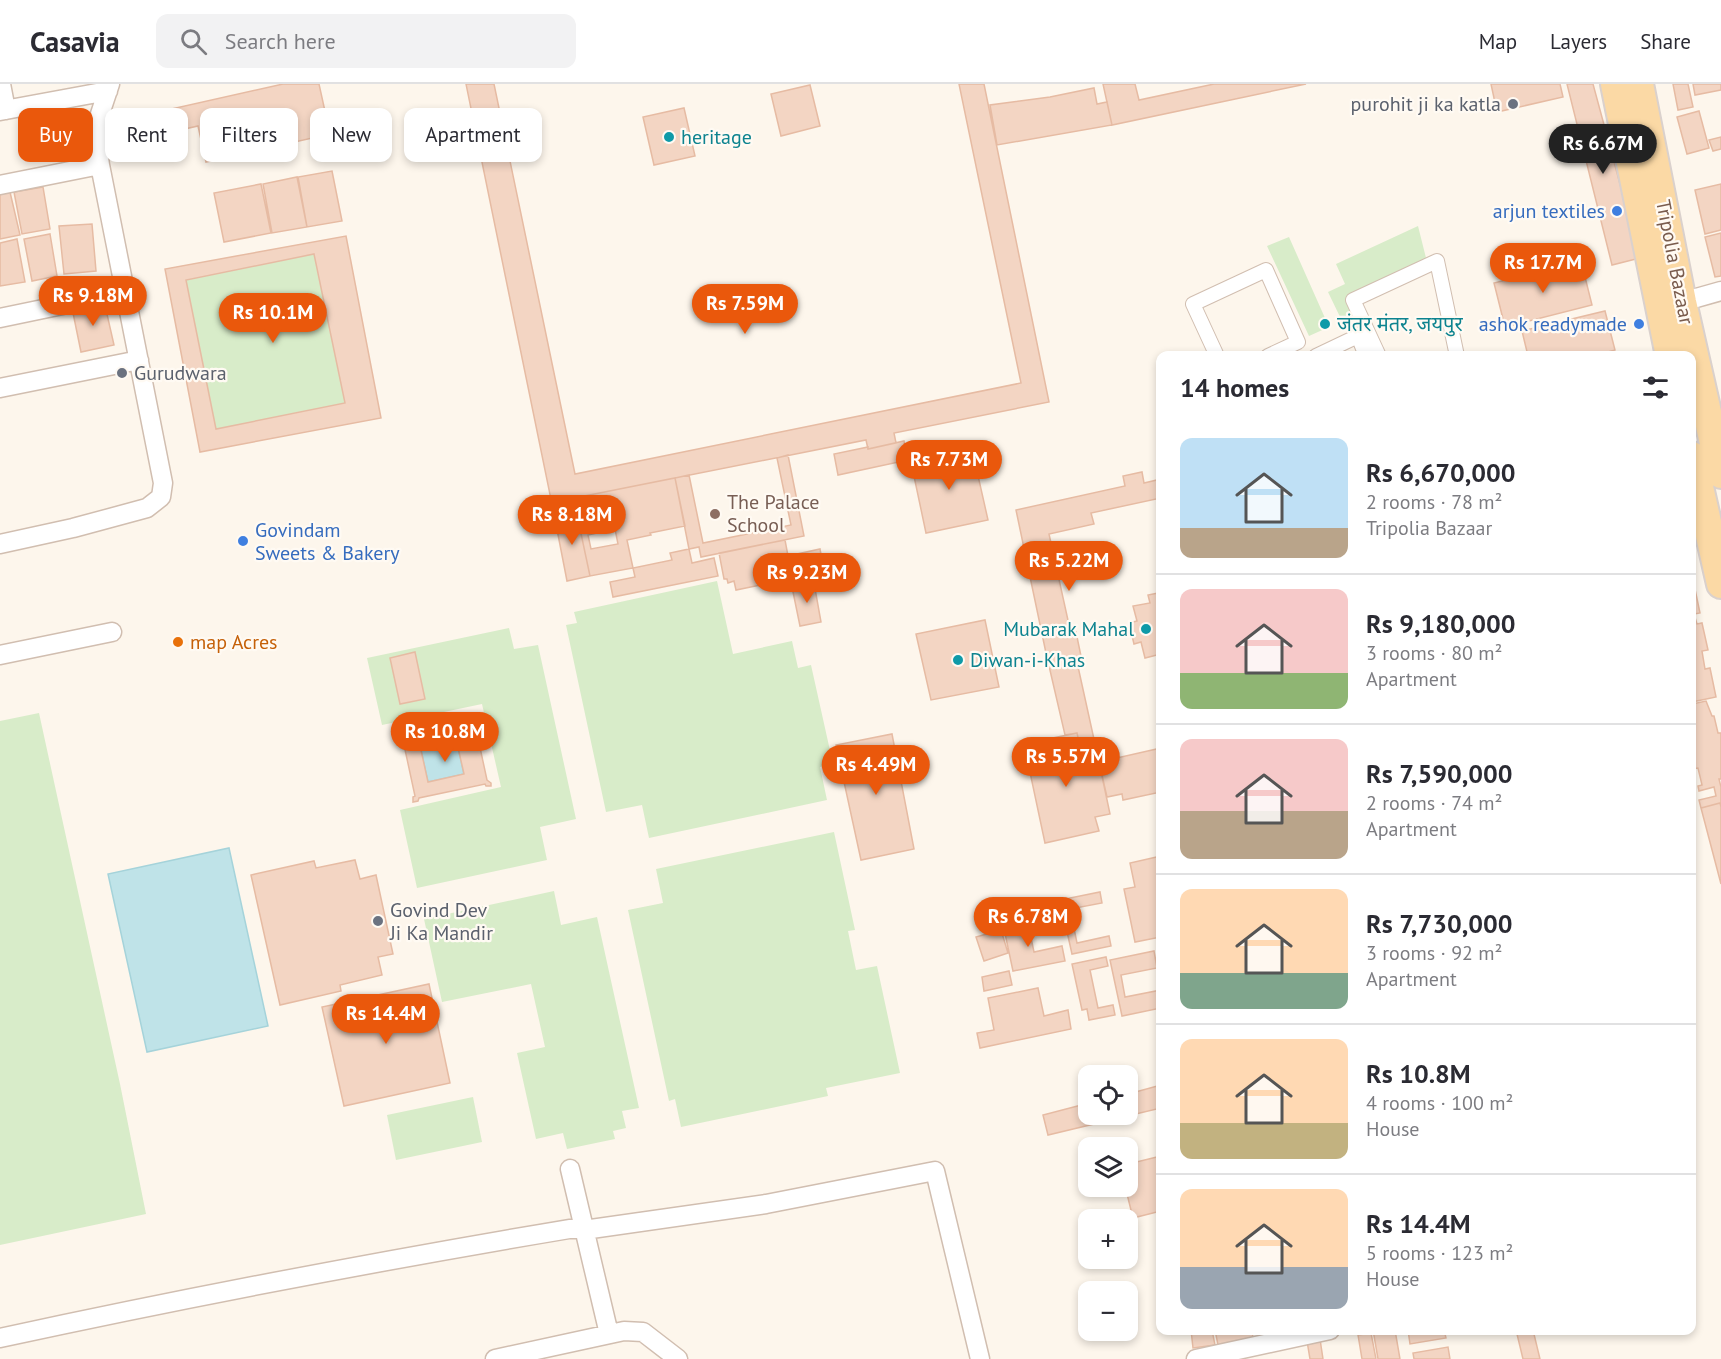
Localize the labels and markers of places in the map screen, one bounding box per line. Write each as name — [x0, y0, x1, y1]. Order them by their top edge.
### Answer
place label: purohit ji ka katla — [1351, 91, 1501, 117]
marker: purohit ji ka katla — [1506, 97, 1520, 111]
place label: heritage — [681, 124, 752, 150]
pin: Rs 6.67M — [1541, 124, 1665, 175]
marker: heritage — [662, 130, 676, 144]
place label: arjun textiles — [1493, 198, 1605, 224]
marker: arjun textiles — [1610, 204, 1624, 218]
pin: Rs 17.7M — [1481, 243, 1605, 294]
pin: Rs 9.18M — [31, 276, 155, 327]
pin: Rs 7.59M — [683, 284, 807, 335]
pin: Rs 10.1M — [211, 293, 335, 344]
place label: जंतर मंतर, जयपुर — [1337, 311, 1463, 337]
place label: ashok readymade — [1479, 311, 1627, 337]
marker: जंतर मंतर, जयपुर — [1318, 317, 1332, 331]
marker: ashok readymade — [1632, 317, 1646, 331]
place label: Gurudwara — [134, 360, 227, 386]
marker: Gurudwara — [115, 366, 129, 380]
pin: Rs 7.73M — [887, 440, 1011, 491]
place label: The Palace School — [727, 489, 819, 538]
pin: Rs 8.18M — [510, 495, 634, 546]
marker: The Palace School — [708, 507, 722, 521]
place label: Govindam Sweets & Bakery — [255, 517, 400, 566]
marker: Govindam Sweets & Bakery — [236, 534, 250, 548]
pin: Rs 5.22M — [1007, 541, 1131, 592]
pin: Rs 9.23M — [745, 553, 869, 604]
place label: Mubarak Mahal — [1003, 616, 1134, 642]
marker: Mubarak Mahal — [1139, 622, 1153, 636]
place label: map Acres — [190, 629, 278, 655]
marker: map Acres — [171, 635, 185, 649]
place label: Diwan-i-Khas — [970, 647, 1085, 673]
marker: Diwan-i-Khas — [951, 653, 965, 667]
pin: Rs 10.8M — [383, 712, 507, 763]
pin: Rs 5.57M — [1004, 737, 1128, 788]
pin: Rs 4.49M — [814, 745, 938, 796]
place label: Govind Dev Ji Ka Mandir — [389, 897, 493, 946]
pin: Rs 6.78M — [966, 897, 1090, 948]
marker: Govind Dev Ji Ka Mandir — [371, 914, 385, 928]
pin: Rs 14.4M — [324, 994, 448, 1045]

